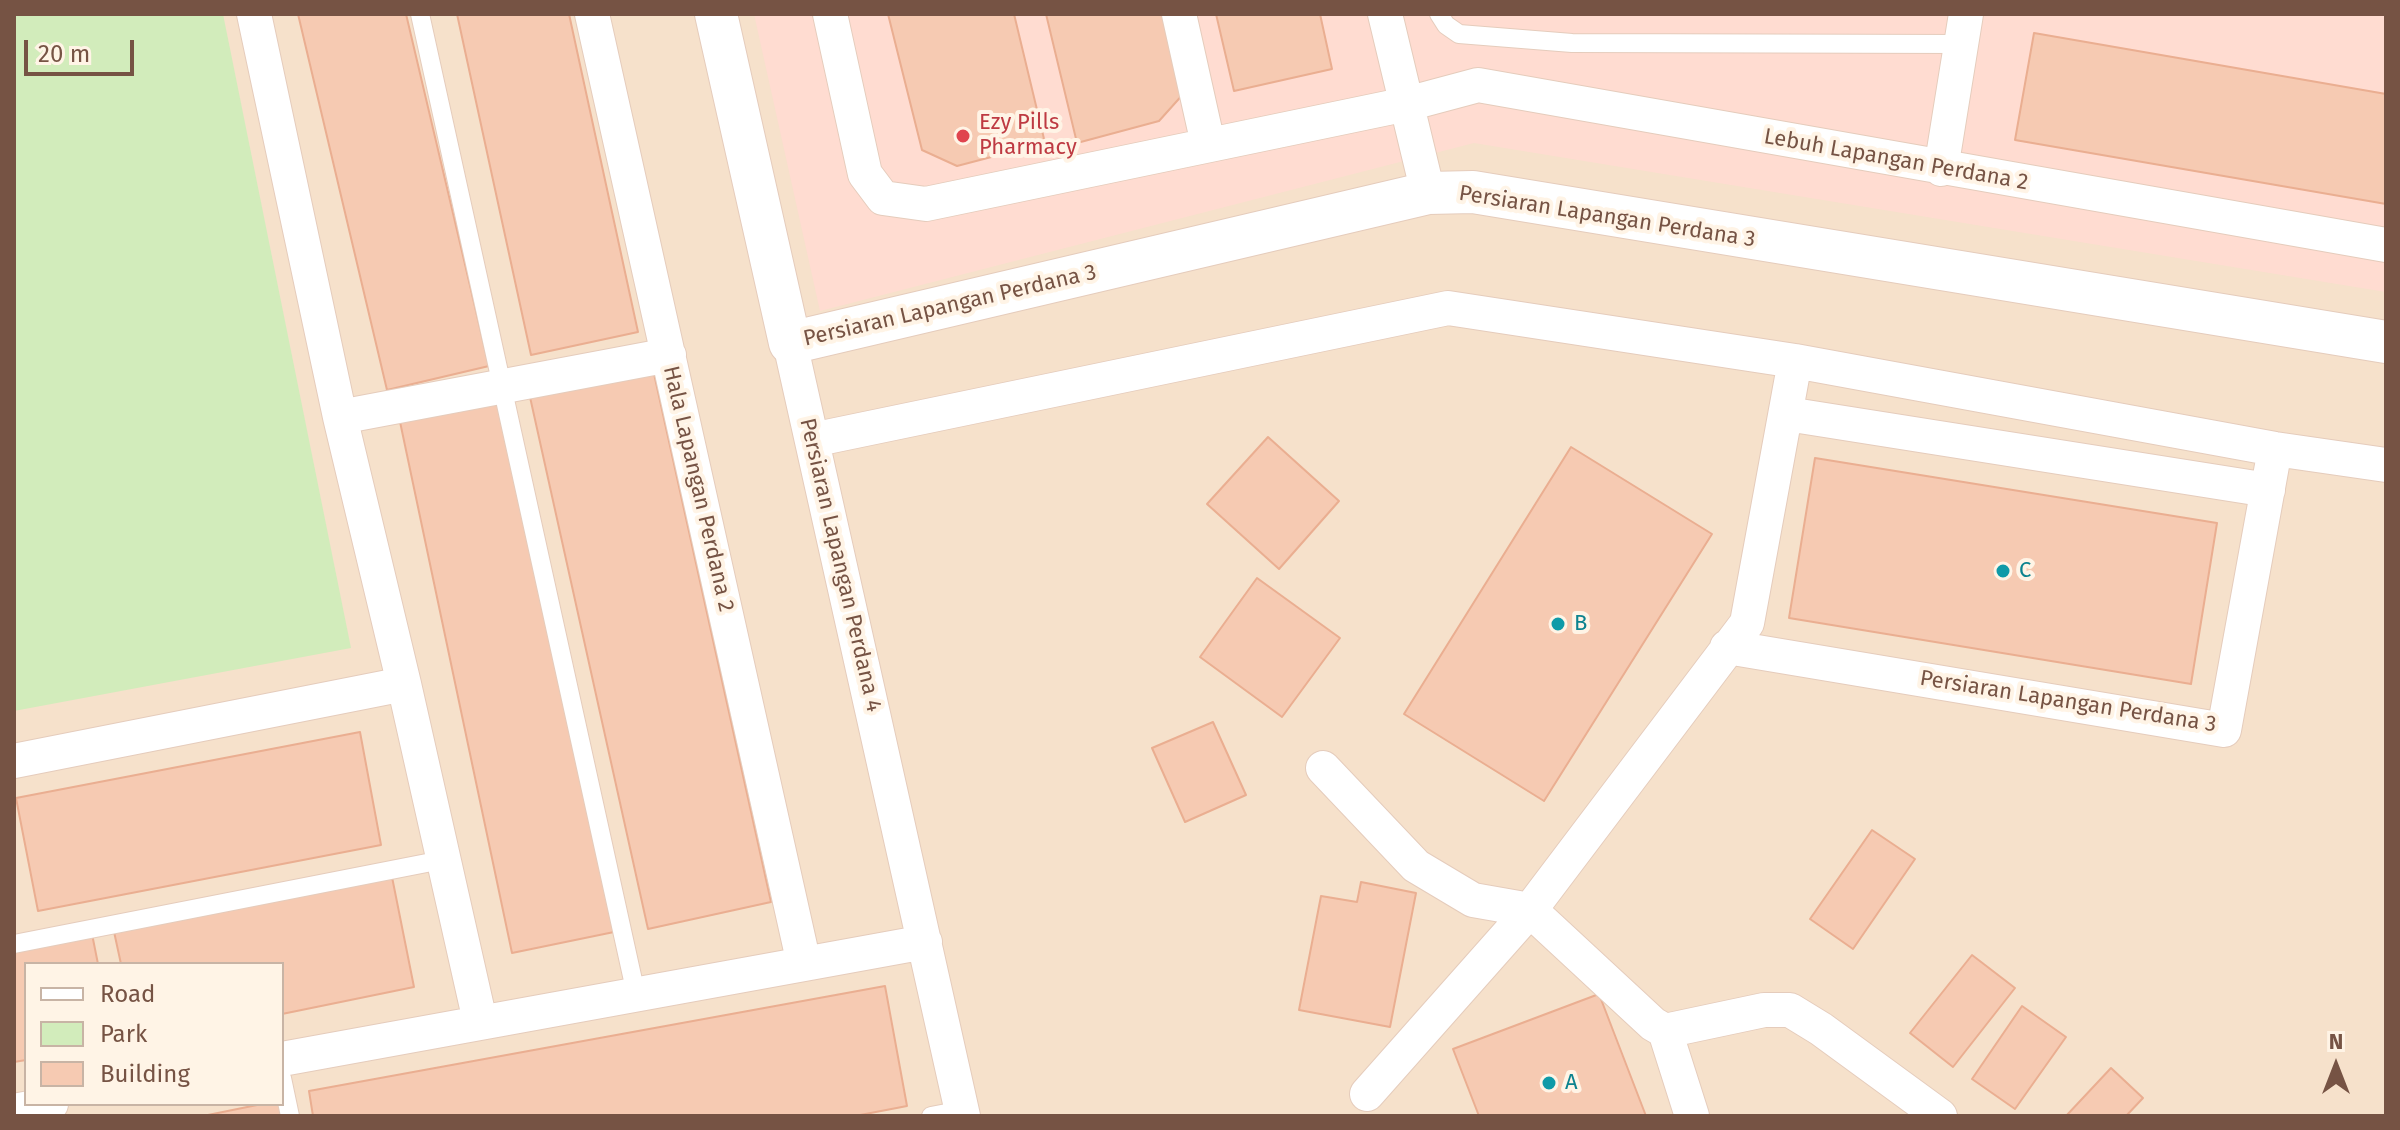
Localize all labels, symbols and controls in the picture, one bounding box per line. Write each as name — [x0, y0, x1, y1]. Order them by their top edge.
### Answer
scale bar — [28, 24, 138, 74]
text: 20 m — [38, 40, 90, 68]
place label: Ezy Pills Pharmacy — [979, 110, 1077, 162]
street label: Lebuh Lapangan Perdana 2 — [1762, 124, 2030, 196]
marker: Ezy Pills Pharmacy — [954, 127, 972, 145]
street label: Persiaran Lapangan Perdana 3 — [1457, 180, 1757, 254]
street label: Persiaran Lapangan Perdana 3 — [801, 259, 1099, 353]
street label: Hala Lapangan Perdana 2 — [657, 363, 739, 615]
street label: Persiaran Lapangan Perdana 4 — [793, 416, 887, 714]
place label: C — [2019, 558, 2031, 584]
marker: C — [1994, 562, 2012, 580]
place label: B — [1574, 611, 1587, 637]
marker: B — [1549, 615, 1567, 633]
street label: Persiaran Lapangan Perdana 3 — [1918, 665, 2218, 739]
legend — [24, 962, 284, 1106]
text: Road — [100, 980, 155, 1008]
text: Park — [100, 1020, 147, 1048]
north arrow — [2296, 1026, 2376, 1106]
text: N — [2329, 1028, 2343, 1055]
text: Building — [100, 1060, 190, 1088]
place label: A — [1565, 1070, 1578, 1096]
marker: A — [1540, 1074, 1558, 1092]

